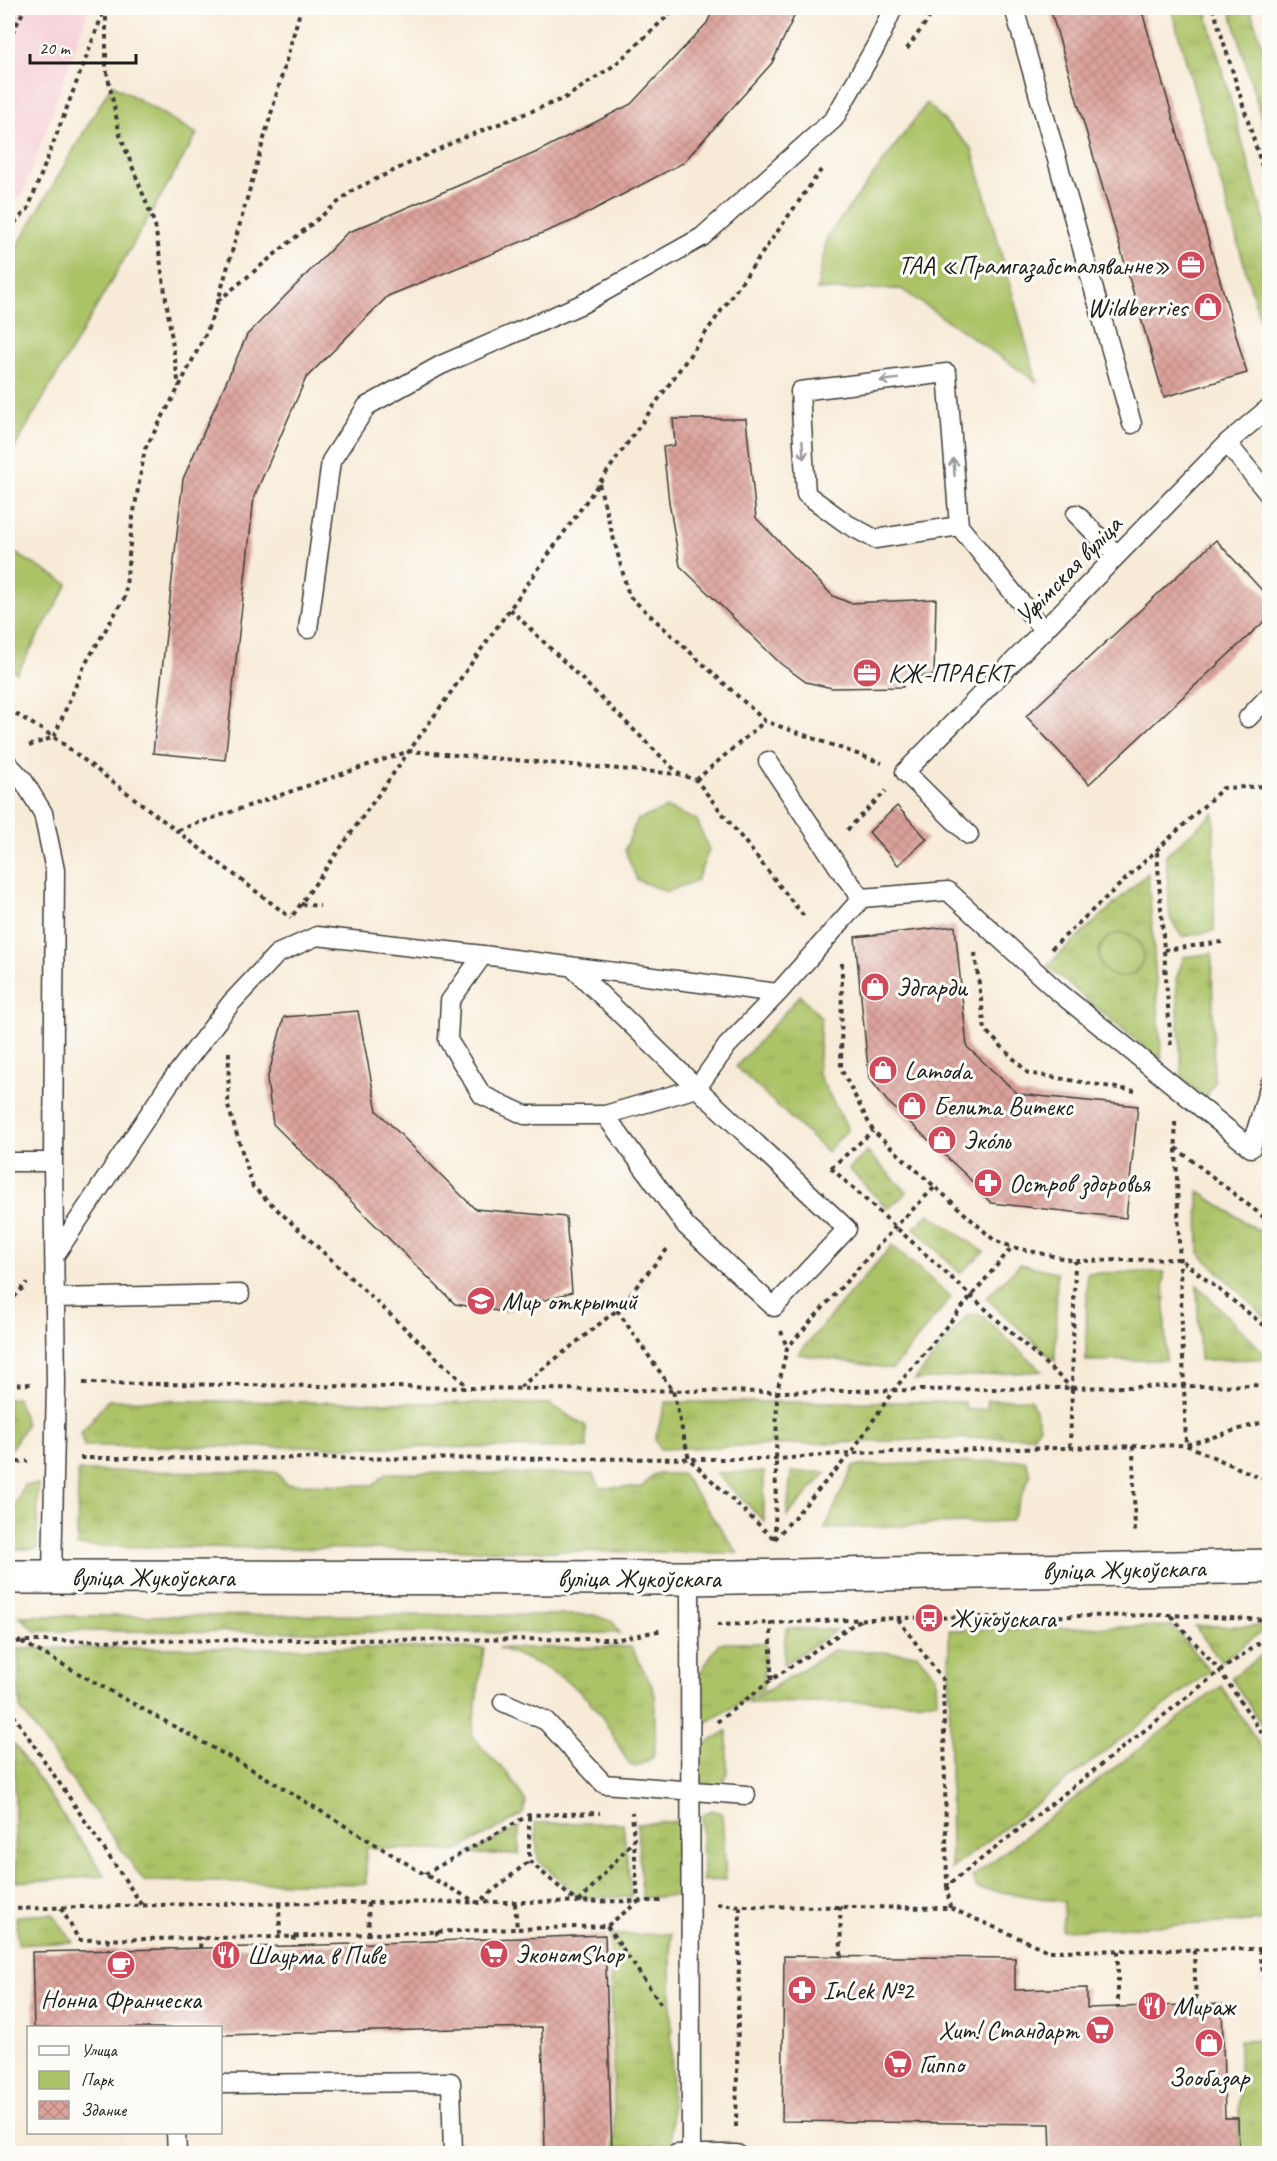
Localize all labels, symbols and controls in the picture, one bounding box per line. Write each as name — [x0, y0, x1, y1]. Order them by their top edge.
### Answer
scale bar — [30, 27, 136, 65]
text: 20 m — [39, 37, 72, 59]
place label: ТАА «Прамгазабсталяванне» — [898, 249, 1170, 283]
office icon: ТАА «Прамгазабсталяванне» — [1175, 249, 1207, 281]
place label: Wildberries — [1087, 291, 1189, 324]
shop icon: Wildberries — [1192, 291, 1224, 323]
one-way arrow — [879, 375, 899, 386]
one-way arrow — [798, 439, 809, 459]
one-way arrow — [948, 458, 959, 478]
street label: Уфімская вуліца — [1008, 507, 1130, 632]
office icon: КЖ-ПРАЕКТ — [851, 657, 883, 689]
place label: КЖ-ПРАЕКТ — [888, 657, 1016, 690]
shop icon: Эдгарди — [859, 971, 891, 1003]
place label: Эдгарди — [896, 971, 968, 1004]
shop icon: Lamoda — [867, 1054, 899, 1086]
place label: Lamoda — [904, 1054, 973, 1087]
shop icon: Белита Витекс — [896, 1090, 928, 1122]
place label: Белита Витекс — [933, 1090, 1074, 1123]
shop icon: Эко́ль — [926, 1124, 958, 1156]
place label: Эко́ль — [963, 1124, 1012, 1157]
pharmacy icon: Остров здоровья — [972, 1167, 1004, 1199]
place label: Остров здоровья — [1009, 1167, 1151, 1200]
school or university icon: Мир открытий — [465, 1285, 497, 1317]
place label: Мир открытий — [502, 1285, 639, 1318]
street label: вуліца Жукоўскага — [1042, 1552, 1207, 1587]
street label: вуліца Жукоўскага — [71, 1561, 236, 1594]
street label: вуліца Жукоўскага — [557, 1562, 722, 1595]
bus stop icon: Жукоўскага — [913, 1602, 945, 1634]
place label: Жукоўскага — [950, 1602, 1057, 1635]
supermarket icon: ЭкономShop — [478, 1938, 510, 1970]
place label: ЭкономShop — [515, 1938, 626, 1971]
restaurant icon: Шаурма в Пиве — [210, 1939, 242, 1971]
place label: Шаурма в Пиве — [247, 1939, 387, 1972]
cafe icon: Нонна Франческа — [105, 1949, 137, 1981]
pharmacy icon: InLek №2 — [786, 1974, 818, 2006]
place label: InLek №2 — [823, 1974, 916, 2007]
place label: Нонна Франческа — [41, 1983, 203, 2016]
restaurant icon: Мираж — [1136, 1990, 1168, 2022]
place label: Мираж — [1173, 1990, 1237, 2023]
place label: Хит! Стандарт — [939, 2014, 1081, 2047]
supermarket icon: Хит! Стандарт — [1084, 2014, 1116, 2046]
legend — [27, 2026, 222, 2134]
shop icon: Зообазар — [1193, 2027, 1225, 2059]
text: Улица — [81, 2039, 118, 2061]
supermarket icon: Гиппо — [882, 2048, 914, 2080]
place label: Гиппо — [919, 2048, 967, 2081]
place label: Зообазар — [1169, 2061, 1251, 2094]
text: Парк — [81, 2069, 115, 2091]
text: Здание — [81, 2099, 127, 2121]

